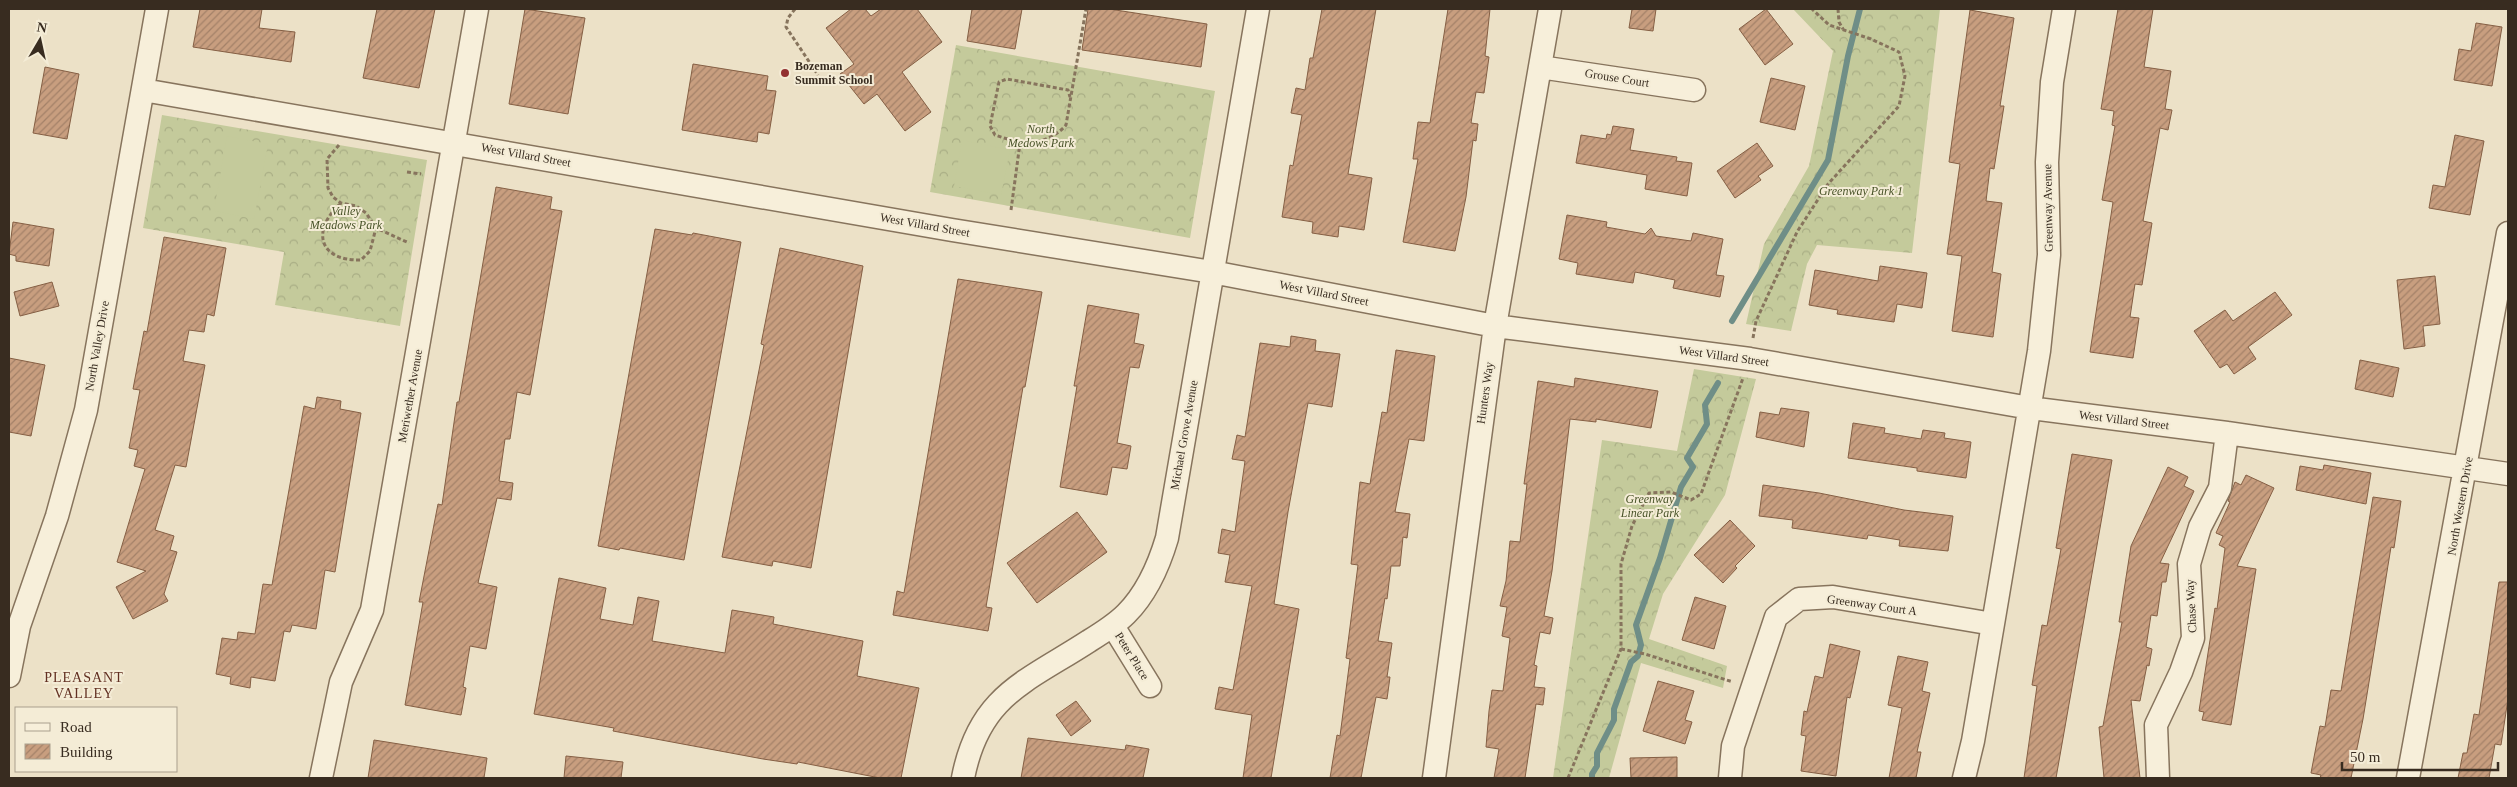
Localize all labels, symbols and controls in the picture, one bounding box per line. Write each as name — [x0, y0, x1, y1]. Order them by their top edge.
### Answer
north arrow — [15, 15, 65, 65]
text: N — [36, 19, 48, 36]
place label: Bozeman Summit School — [795, 59, 873, 87]
street label: Grouse Court — [1584, 66, 1651, 90]
marker: Bozeman Summit School — [779, 67, 791, 79]
park label: North Medows Park — [1007, 122, 1075, 150]
street label: West Villard Street — [480, 140, 573, 170]
street label: Greenway Avenue — [2040, 164, 2056, 252]
park label: Greenway Park 1 — [1819, 184, 1903, 198]
park label: Valley Meadows Park — [309, 204, 383, 232]
street label: West Villard Street — [879, 210, 972, 240]
street label: West Villard Street — [1278, 277, 1371, 309]
street label: North Valley Drive — [82, 300, 112, 392]
street label: West Villard Street — [1678, 343, 1771, 369]
street label: Meriwether Avenue — [395, 348, 425, 444]
street label: Hunters Way — [1474, 361, 1496, 425]
street label: Michael Grove Avenue — [1167, 379, 1201, 491]
street label: West Villard Street — [2078, 408, 2171, 433]
street label: North Western Drive — [2444, 455, 2476, 557]
park label: Greenway Linear Park — [1620, 492, 1680, 520]
street label: Chase Way — [2183, 579, 2199, 633]
street label: Greenway Court A — [1826, 592, 1918, 618]
street label: Peter Place — [1112, 630, 1152, 682]
district label: PLEASANT VALLEY — [44, 670, 124, 701]
legend — [15, 707, 178, 772]
text: Road — [60, 719, 92, 735]
scale bar — [2342, 740, 2498, 772]
text: Building — [60, 744, 113, 760]
text: 50 m — [2350, 749, 2381, 765]

